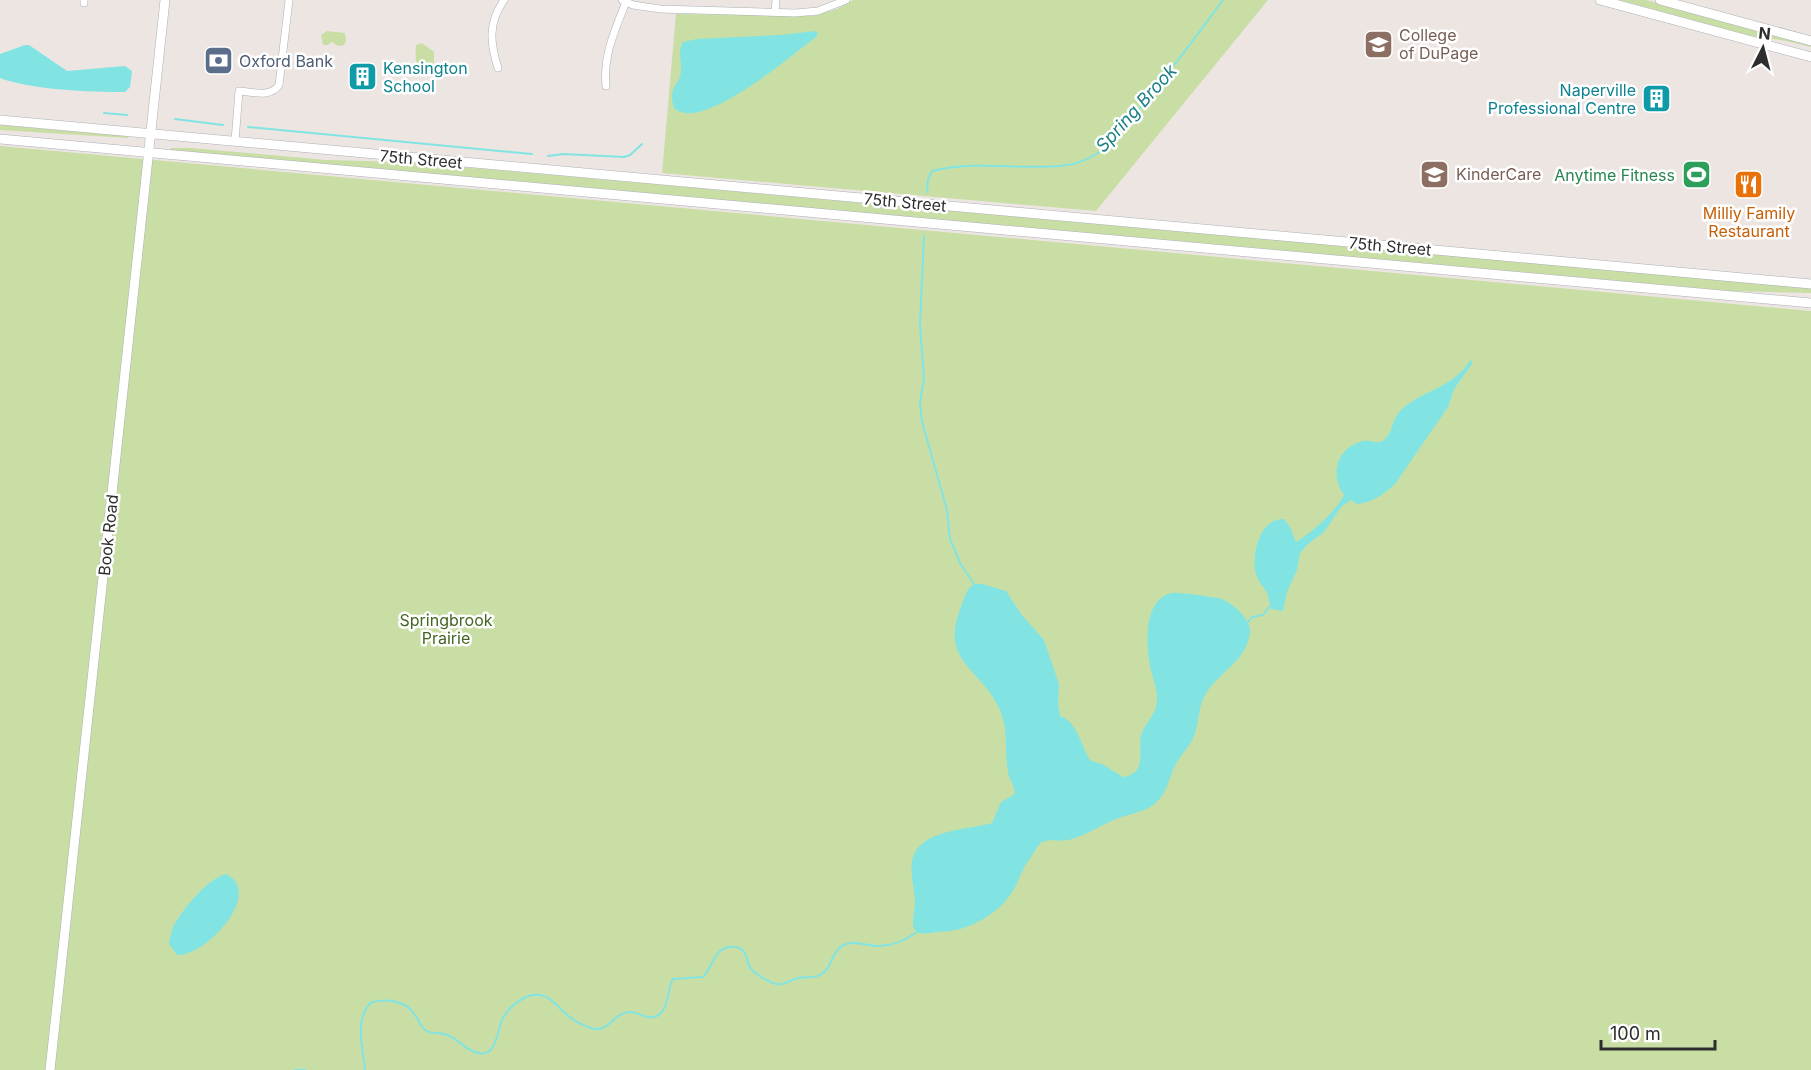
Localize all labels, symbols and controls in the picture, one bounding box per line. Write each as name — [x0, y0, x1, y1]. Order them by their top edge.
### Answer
north arrow — [1733, 18, 1793, 78]
text: N — [1757, 22, 1772, 44]
place label: College of DuPage — [1399, 25, 1478, 63]
school or university icon: College of DuPage — [1362, 28, 1394, 60]
bank icon: Oxford Bank — [202, 45, 234, 77]
place label: Oxford Bank — [239, 51, 333, 71]
place label: Kensington School — [383, 58, 468, 96]
water label: Spring Brook — [1091, 59, 1182, 156]
building icon: Kensington School — [346, 61, 378, 93]
place label: Naperville Professional Centre — [1488, 80, 1636, 118]
building icon: Naperville Professional Centre — [1641, 83, 1673, 115]
street label: 75th Street — [379, 145, 463, 173]
school or university icon: KinderCare — [1419, 158, 1451, 190]
sports icon: Anytime Fitness — [1680, 159, 1712, 191]
place label: KinderCare — [1456, 164, 1541, 184]
place label: Anytime Fitness — [1554, 165, 1675, 185]
restaurant icon: Milliy Family Restaurant — [1733, 169, 1765, 201]
street label: 75th Street — [863, 188, 947, 216]
place label: Milliy Family Restaurant — [1703, 203, 1795, 241]
street label: 75th Street — [1348, 232, 1432, 260]
street label: Book Road — [94, 493, 122, 577]
park label: Springbrook Prairie — [400, 610, 493, 648]
scale bar — [1601, 1013, 1715, 1051]
text: 100 m — [1610, 1023, 1661, 1044]

